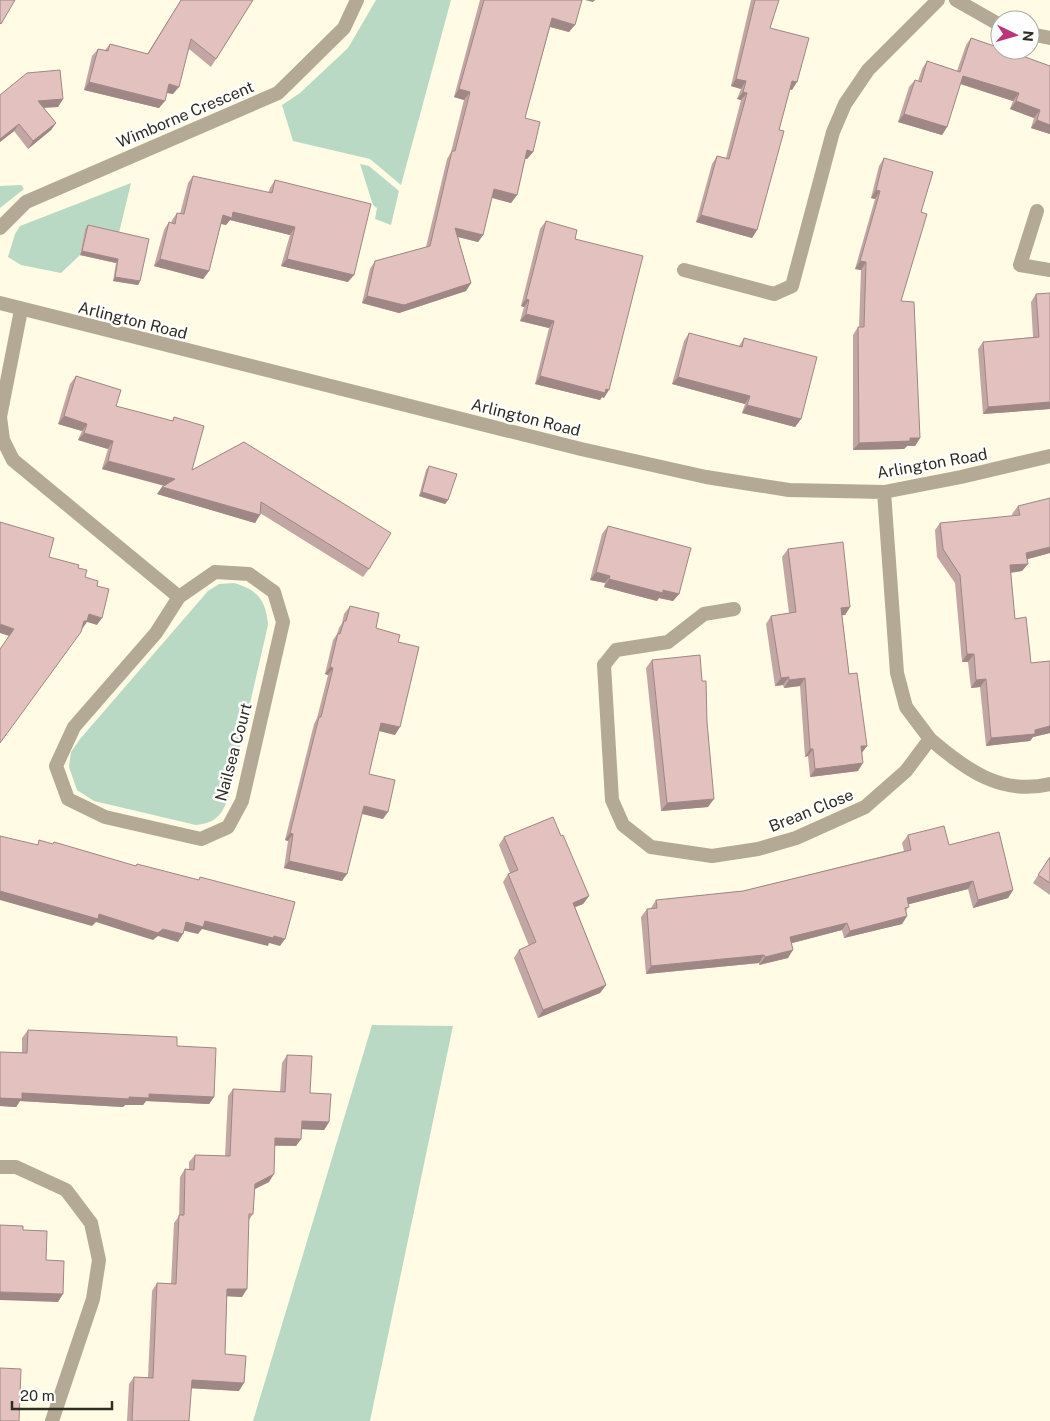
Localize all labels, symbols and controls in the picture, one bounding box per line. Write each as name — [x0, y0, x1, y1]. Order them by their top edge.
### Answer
north arrow — [990, 10, 1040, 60]
text: N — [1020, 30, 1036, 42]
street label: Wimborne Crescent — [114, 77, 257, 152]
street label: Arlington Road — [76, 298, 189, 343]
street label: Arlington Road — [469, 395, 582, 440]
street label: Arlington Road — [875, 444, 989, 483]
street label: Nailsea Court — [211, 701, 256, 803]
street label: Brean Close — [766, 785, 856, 836]
scale bar — [12, 1378, 112, 1410]
text: 20 m — [20, 1387, 55, 1404]

